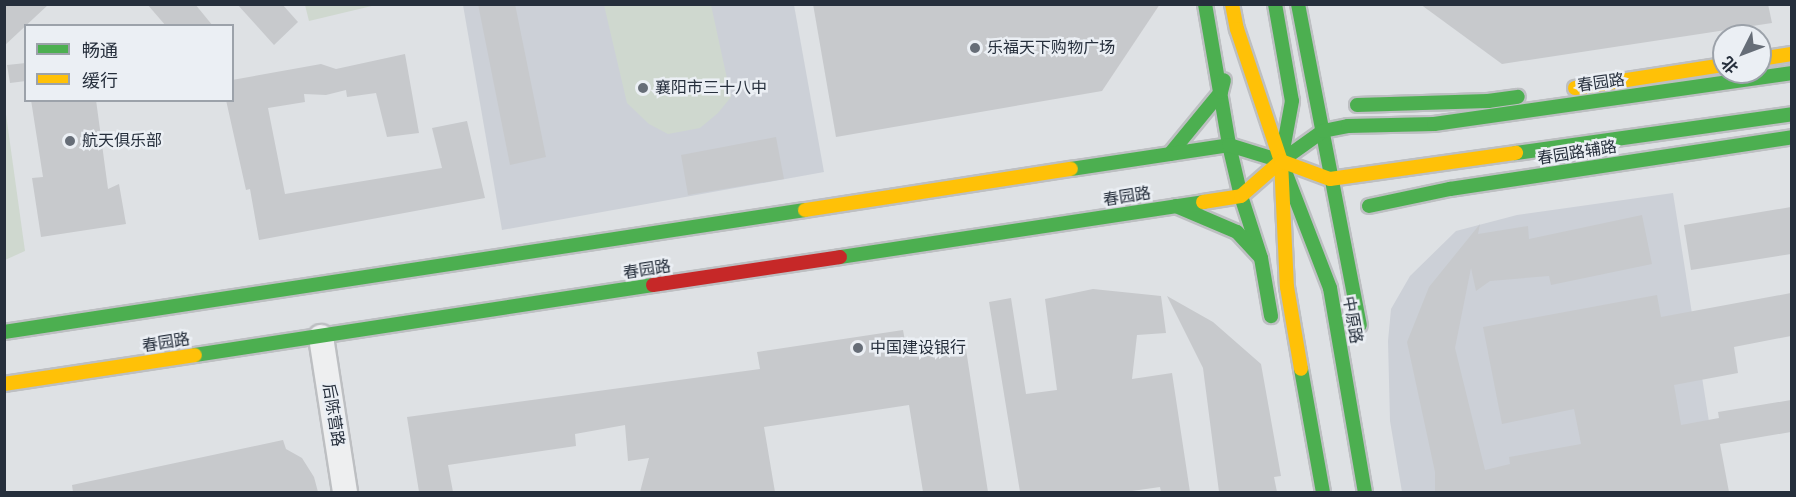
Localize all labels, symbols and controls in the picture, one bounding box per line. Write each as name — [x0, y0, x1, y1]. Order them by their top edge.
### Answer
legend — [24, 24, 234, 102]
north arrow — [1712, 24, 1772, 84]
place label: 乐福天下购物广场 — [987, 38, 1115, 58]
marker: 乐福天下购物广场 — [968, 41, 982, 55]
text: 畅通 — [82, 43, 118, 61]
text: 北 — [1719, 53, 1741, 76]
street label: 春园路 — [1576, 70, 1626, 96]
text: 缓行 — [82, 73, 118, 91]
place label: 襄阳市三十八中 — [655, 78, 767, 98]
marker: 襄阳市三十八中 — [636, 81, 650, 95]
place label: 航天俱乐部 — [82, 131, 162, 151]
marker: 航天俱乐部 — [63, 134, 77, 148]
street label: 春园路辅路 — [1536, 137, 1618, 169]
street label: 春园路 — [1102, 184, 1152, 210]
street label: 春园路 — [622, 257, 672, 283]
street label: 中原路 — [1338, 295, 1366, 345]
street label: 春园路 — [141, 330, 191, 356]
place label: 中国建设银行 — [870, 338, 966, 358]
marker: 中国建设银行 — [851, 341, 865, 355]
street label: 后陈营路 — [319, 382, 347, 448]

